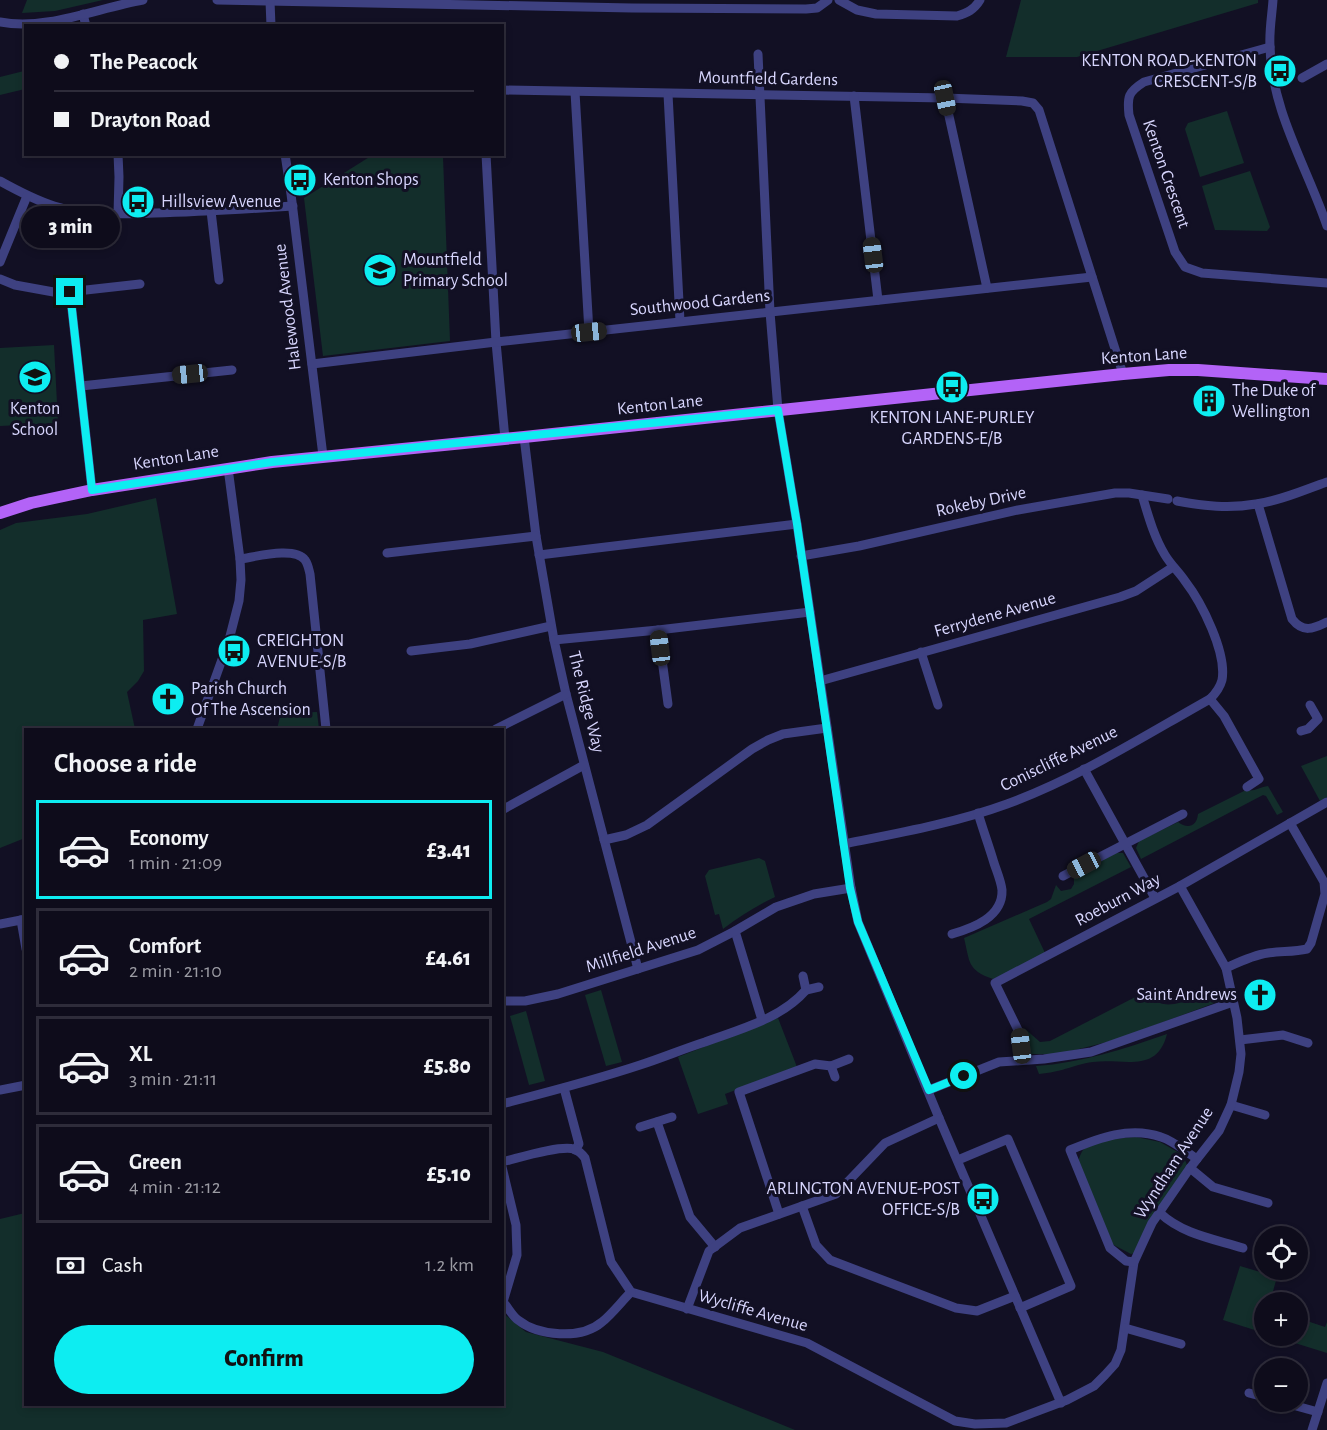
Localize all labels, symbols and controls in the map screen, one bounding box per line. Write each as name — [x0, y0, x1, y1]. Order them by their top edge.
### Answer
text: The Peacock — [90, 51, 198, 73]
place label: KENTON ROAD-KENTON CRESCENT-S/B — [1081, 52, 1257, 91]
bus stop icon: KENTON ROAD-KENTON CRESCENT-S/B — [1262, 53, 1298, 89]
street label: Mountfield Gardens — [698, 69, 838, 89]
car — [932, 79, 958, 117]
text: Drayton Road — [90, 109, 210, 131]
street label: Kenton Crescent — [1139, 117, 1193, 231]
bus stop icon: Kenton Shops — [282, 162, 318, 198]
place label: Kenton Shops — [323, 171, 419, 189]
bus stop icon: Hillsview Avenue — [120, 184, 156, 220]
place label: Hillsview Avenue — [161, 193, 281, 211]
callout: 3 min — [20, 205, 119, 247]
text: 3 min — [48, 217, 93, 237]
car — [862, 236, 884, 274]
street label: Halewood Avenue — [271, 243, 305, 371]
place label: Mountfield Primary School — [403, 251, 508, 290]
school or university icon: Mountfield Primary School — [362, 252, 398, 288]
route end — [56, 278, 83, 305]
street label: Southwood Gardens — [629, 287, 771, 319]
car — [570, 321, 608, 343]
street label: Kenton Lane — [1100, 344, 1188, 368]
school or university icon: Kenton School — [17, 359, 53, 395]
car — [171, 363, 209, 385]
bus stop icon: KENTON LANE-PURLEY GARDENS-E/B — [934, 369, 970, 405]
place label: The Duke of Wellington — [1232, 382, 1317, 421]
building icon: The Duke of Wellington — [1191, 383, 1227, 419]
street label: Kenton Lane — [616, 392, 704, 418]
place label: Kenton School — [10, 400, 60, 439]
place label: KENTON LANE-PURLEY GARDENS-E/B — [870, 409, 1035, 448]
street label: Kenton Lane — [132, 442, 220, 474]
street label: Rokeby Drive — [934, 484, 1028, 520]
street label: Ferrydene Avenue — [932, 589, 1058, 641]
car — [649, 629, 671, 667]
place label: CREIGHTON AVENUE-S/B — [257, 632, 346, 671]
bus stop icon: CREIGHTON AVENUE-S/B — [216, 633, 252, 669]
street label: The Ridge Way — [565, 649, 607, 755]
place label: Parish Church Of The Ascension — [191, 680, 311, 719]
church icon: Parish Church Of The Ascension — [150, 681, 186, 717]
street label: Coniscliffe Avenue — [998, 723, 1120, 795]
text: Choose a ride — [54, 750, 197, 777]
icon: car — [57, 823, 111, 877]
text: Economy — [129, 827, 209, 849]
text: £3.41 — [427, 839, 471, 861]
car — [1064, 849, 1104, 881]
text: 1 min · 21:09 — [129, 853, 222, 873]
street label: Roeburn Way — [1072, 870, 1164, 930]
street label: Millfield Avenue — [584, 924, 698, 976]
icon: car — [57, 931, 111, 985]
text: Comfort — [129, 935, 201, 957]
text: £4.61 — [426, 947, 471, 969]
text: 2 min · 21:10 — [129, 961, 222, 981]
church icon: Saint Andrews — [1242, 977, 1278, 1013]
place label: Saint Andrews — [1136, 986, 1237, 1004]
car — [1010, 1027, 1032, 1065]
icon: car — [57, 1039, 111, 1093]
text: XL — [129, 1043, 152, 1065]
text: £5.80 — [424, 1055, 471, 1077]
route start — [950, 1062, 977, 1089]
text: 3 min · 21:11 — [129, 1069, 217, 1089]
street label: Wyndham Avenue — [1131, 1104, 1217, 1222]
icon: car — [57, 1147, 111, 1201]
text: Green — [129, 1151, 182, 1173]
text: £5.10 — [427, 1163, 471, 1185]
text: 4 min · 21:12 — [129, 1177, 221, 1197]
place label: ARLINGTON AVENUE-POST OFFICE-S/B — [766, 1180, 960, 1219]
bus stop icon: ARLINGTON AVENUE-POST OFFICE-S/B — [965, 1181, 1001, 1217]
map controls — [1254, 1226, 1308, 1412]
button: locate — [1254, 1226, 1308, 1280]
icon: cash — [54, 1249, 87, 1282]
text: Cash — [102, 1254, 143, 1276]
text: 1.2 km — [425, 1255, 474, 1275]
street label: Wycliffe Avenue — [696, 1287, 810, 1335]
button: + — [1254, 1292, 1308, 1346]
button: Confirm — [54, 1325, 474, 1394]
button: − — [1254, 1358, 1308, 1412]

